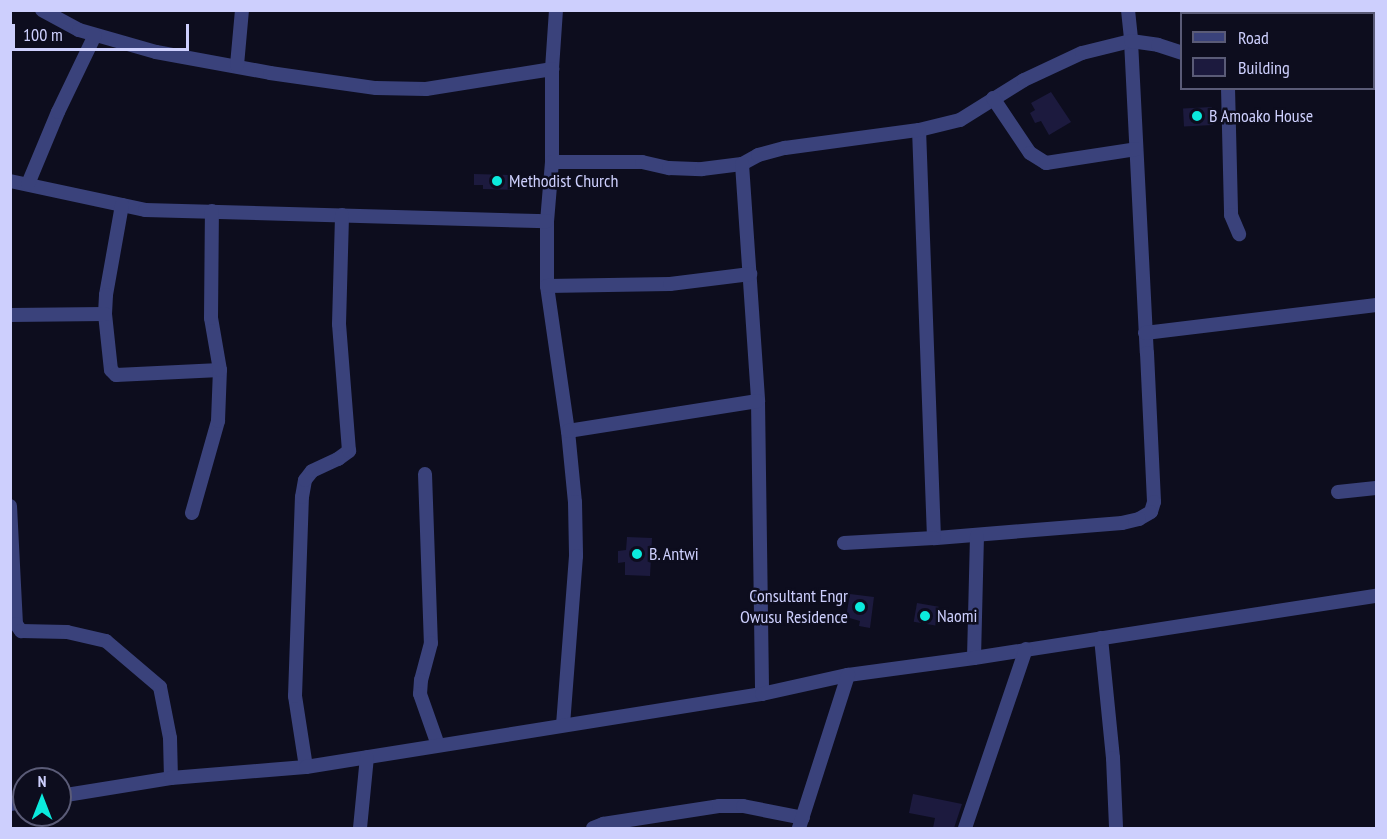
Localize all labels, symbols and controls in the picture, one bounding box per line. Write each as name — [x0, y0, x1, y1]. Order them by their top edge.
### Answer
scale bar — [15, 12, 192, 50]
legend — [1180, 12, 1375, 90]
text: 100 m — [23, 23, 63, 46]
text: Road — [1238, 26, 1269, 49]
text: Building — [1238, 56, 1290, 79]
place label: B Amoako House — [1209, 105, 1314, 127]
marker: B Amoako House — [1190, 109, 1204, 123]
place label: Methodist Church — [509, 170, 618, 192]
marker: Methodist Church — [490, 174, 504, 188]
place label: B. Antwi — [649, 543, 700, 565]
marker: B. Antwi — [630, 547, 644, 561]
place label: Consultant Engr Owusu Residence — [740, 586, 848, 628]
marker: Consultant Engr Owusu Residence — [853, 600, 867, 614]
place label: Naomi — [937, 605, 977, 627]
marker: Naomi — [918, 609, 932, 623]
north arrow — [12, 767, 72, 827]
text: N — [38, 771, 46, 791]

